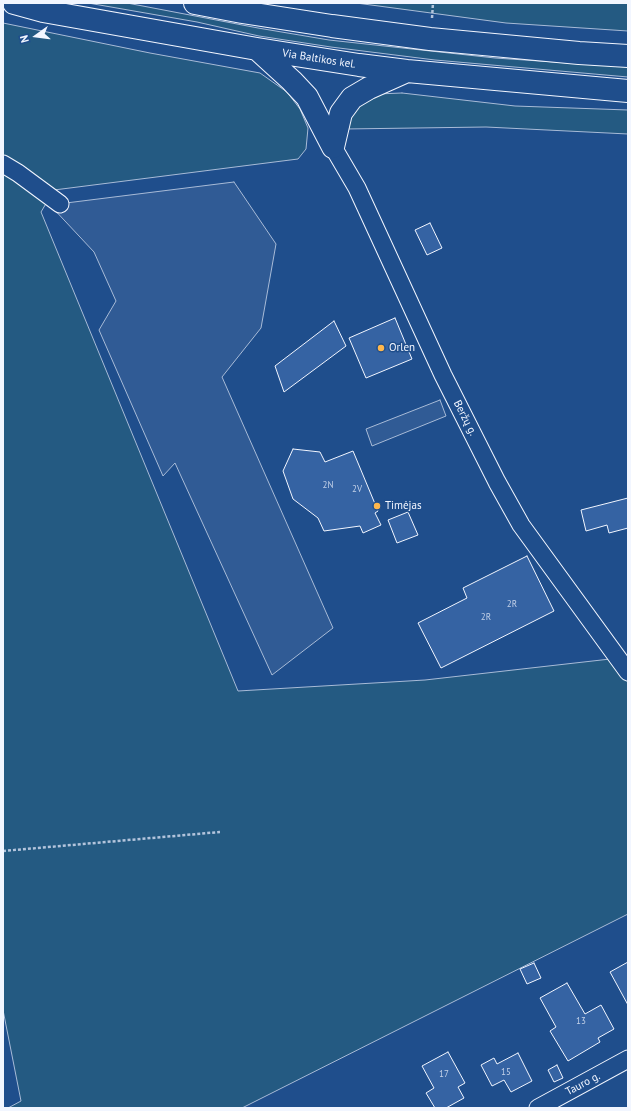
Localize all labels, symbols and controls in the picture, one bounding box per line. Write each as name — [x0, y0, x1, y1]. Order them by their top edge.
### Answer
north arrow — [16, 16, 56, 56]
text: N — [17, 34, 32, 44]
street label: Via Baltikos kel. — [281, 47, 357, 71]
place label: Orlen — [389, 341, 415, 355]
marker: Orlen — [376, 343, 386, 353]
street label: Beržų g. — [451, 398, 479, 438]
house number: 2N — [323, 480, 333, 490]
house number: 2V — [352, 484, 362, 494]
place label: Timėjas — [385, 499, 422, 513]
marker: Timėjas — [372, 501, 382, 511]
house number: 2R — [507, 599, 517, 609]
house number: 2R — [481, 612, 491, 622]
house number: 13 — [576, 1016, 586, 1026]
house number: 15 — [501, 1067, 511, 1077]
house number: 17 — [439, 1069, 449, 1079]
street label: Tauro g. — [563, 1069, 603, 1099]

